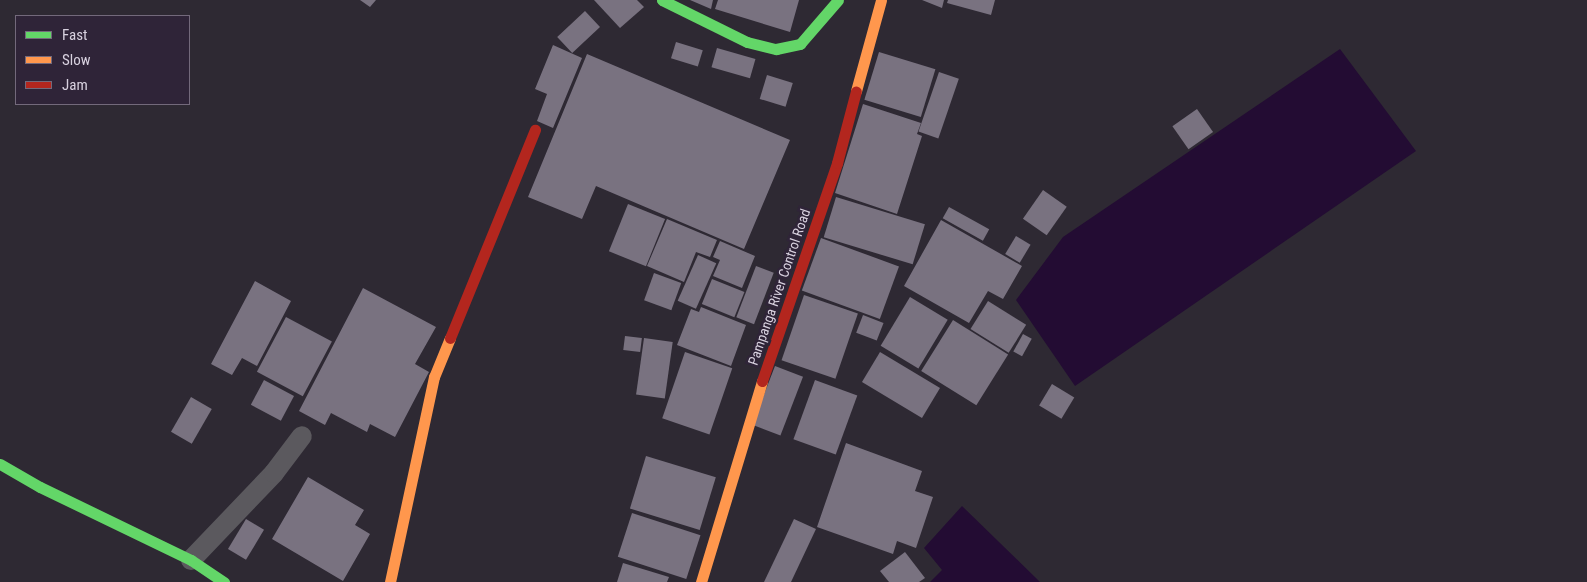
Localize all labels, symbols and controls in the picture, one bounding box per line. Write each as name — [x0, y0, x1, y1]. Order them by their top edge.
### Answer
legend — [15, 15, 190, 105]
text: Fast — [62, 26, 87, 44]
text: Slow — [62, 51, 91, 69]
text: Jam — [62, 76, 88, 94]
street label: Pampanga River Control Road — [744, 207, 814, 367]

